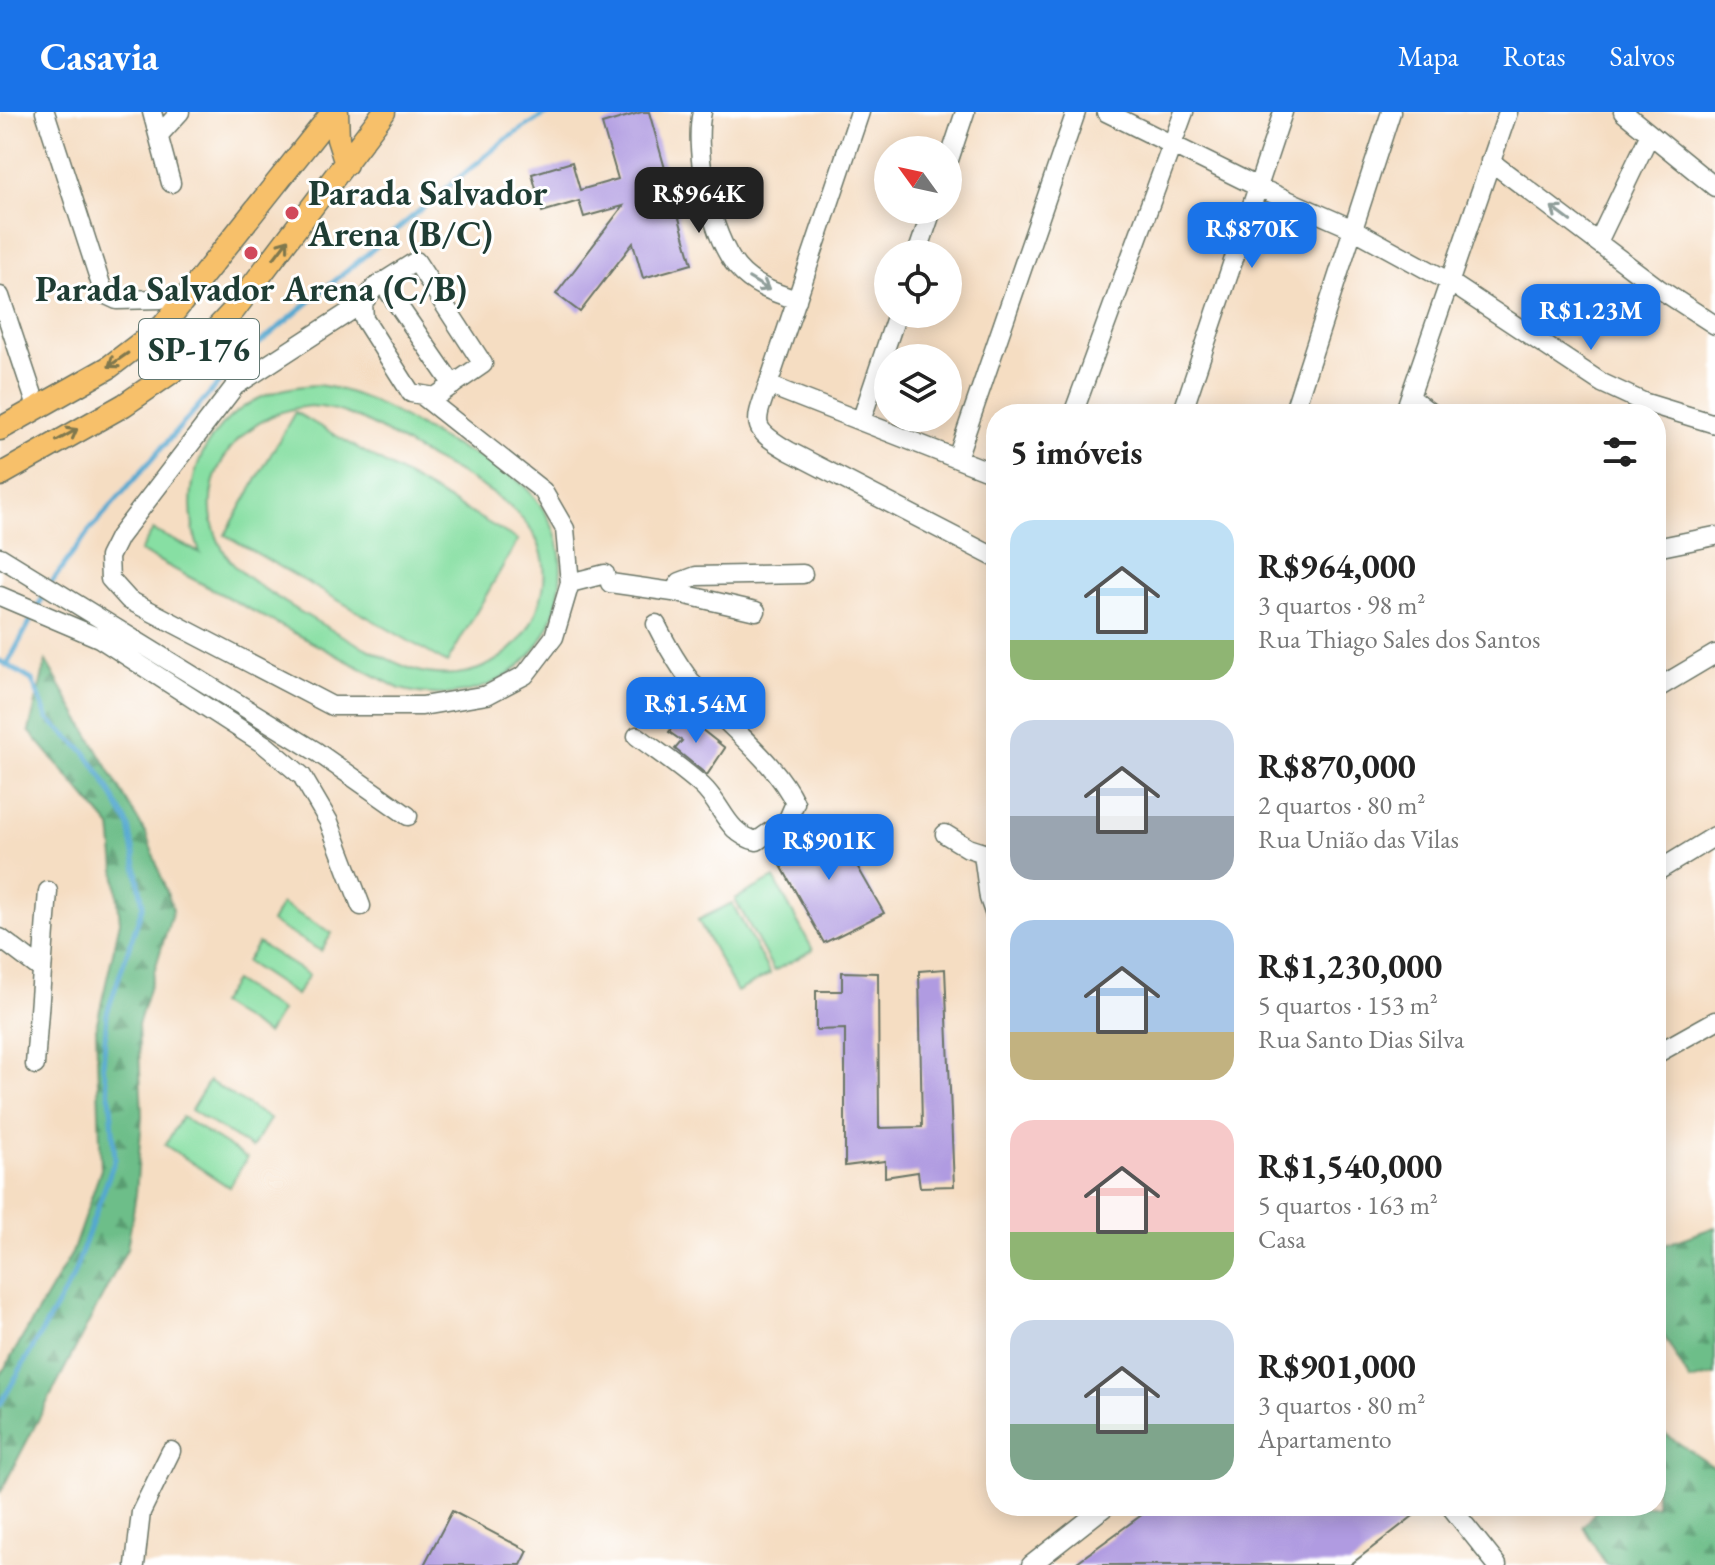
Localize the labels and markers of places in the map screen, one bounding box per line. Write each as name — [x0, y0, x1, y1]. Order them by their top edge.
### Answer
pin: R$964K — [634, 167, 764, 235]
place label: Parada Salvador Arena (B/C) — [307, 169, 548, 257]
pin: R$870K — [1187, 202, 1317, 270]
marker: Parada Salvador Arena (B/C) — [283, 204, 301, 222]
marker: Parada Salvador Arena (C/B) — [242, 244, 260, 262]
place label: Parada Salvador Arena (C/B) — [35, 265, 467, 312]
pin: R$1.23M — [1517, 284, 1665, 352]
pin: R$1.54M — [622, 677, 770, 745]
pin: R$901K — [764, 814, 894, 882]

